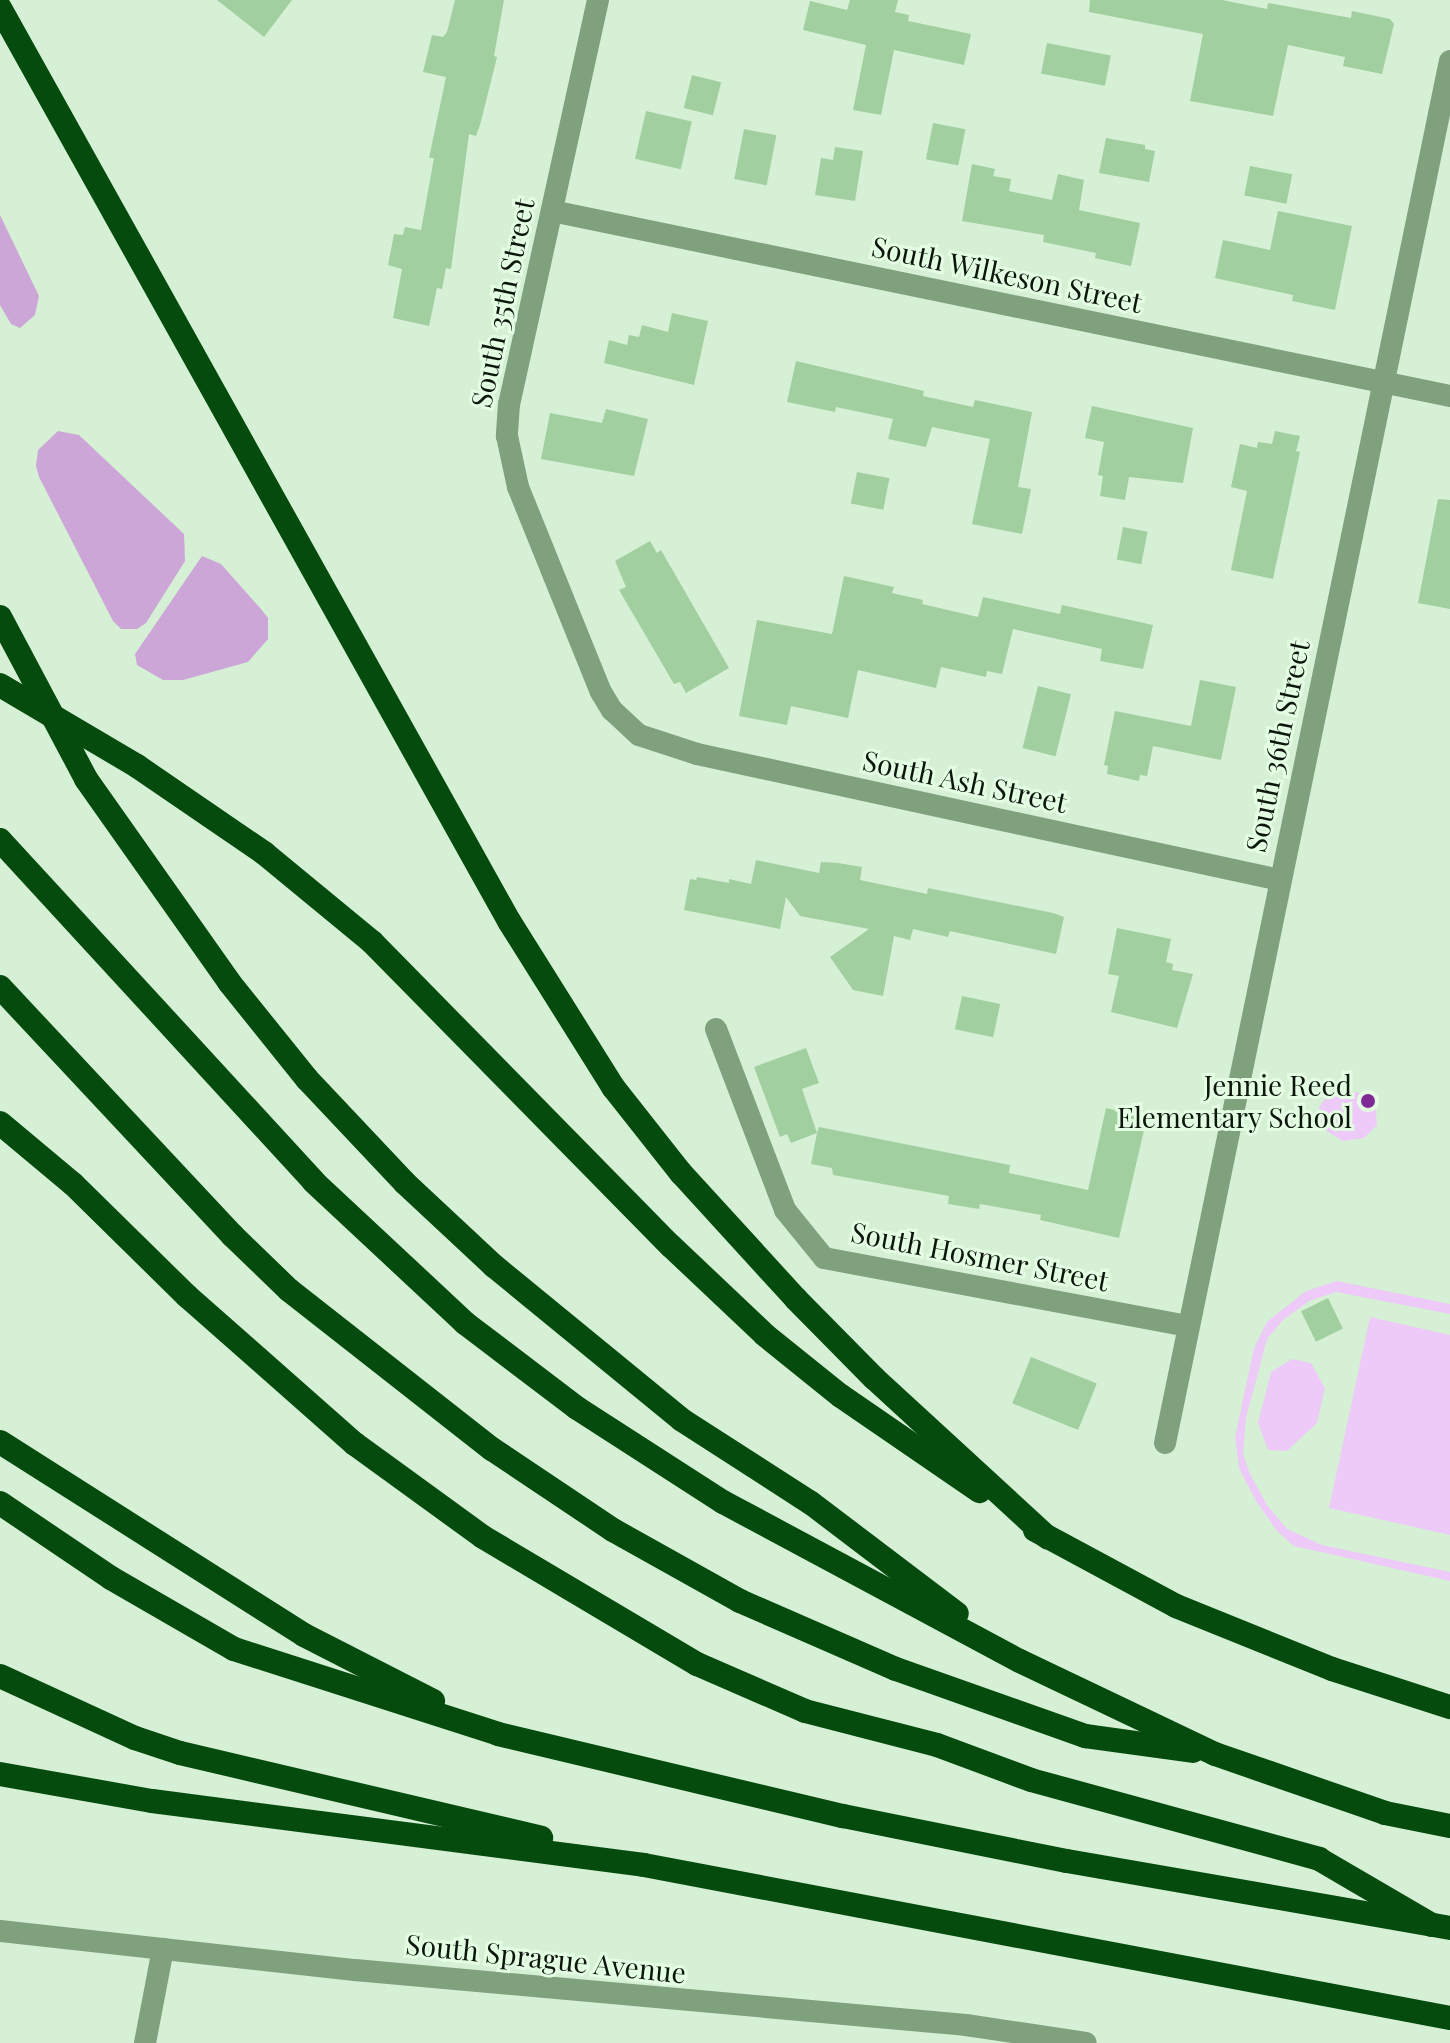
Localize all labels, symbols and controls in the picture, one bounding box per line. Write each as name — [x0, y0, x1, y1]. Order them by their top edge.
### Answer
street label: South 35th Street — [463, 195, 541, 411]
street label: South Wilkeson Street — [868, 229, 1146, 319]
street label: South 36th Street — [1238, 637, 1316, 855]
street label: South Ash Street — [859, 743, 1071, 819]
place label: Jennie Reed Elementary School — [1116, 1068, 1352, 1134]
marker: Jennie Reed Elementary School — [1359, 1092, 1377, 1110]
street label: South Hosmer Street — [848, 1214, 1112, 1298]
street label: South Sprague Avenue — [404, 1927, 688, 1989]

